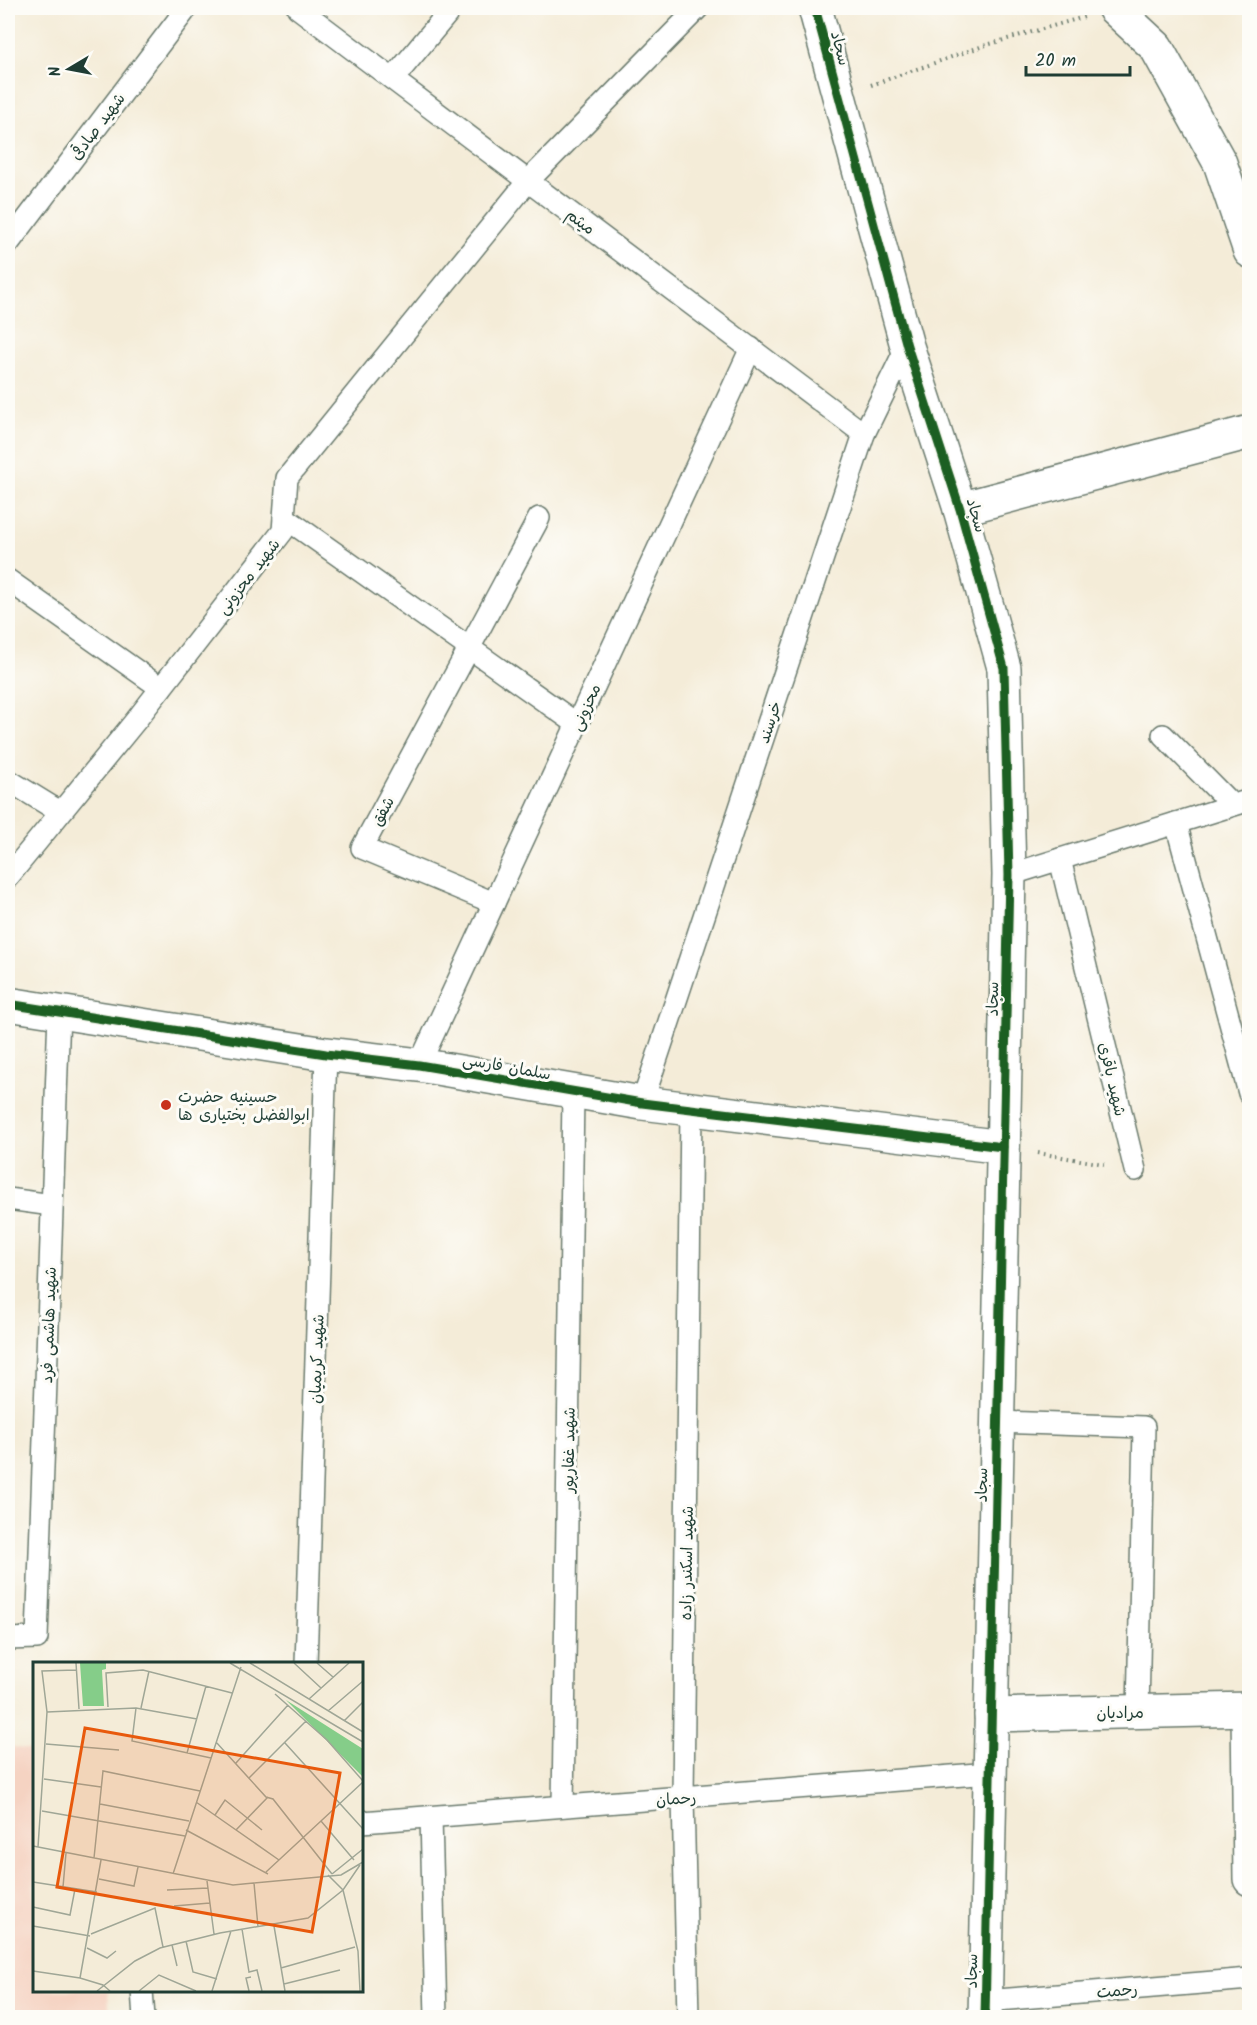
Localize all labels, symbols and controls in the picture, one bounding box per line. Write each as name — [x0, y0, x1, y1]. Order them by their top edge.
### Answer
street label: سجاد — [823, 28, 856, 69]
north arrow — [39, 39, 99, 99]
scale bar — [1026, 39, 1130, 77]
text: 20 m — [1035, 47, 1076, 76]
text: N — [43, 64, 69, 78]
street label: شهید صادقی — [64, 88, 132, 166]
street label: میثم — [560, 203, 600, 242]
street label: سجاد — [959, 495, 992, 536]
street label: شهید محزونی — [211, 533, 287, 620]
street label: محزونی — [565, 680, 608, 735]
street label: خرسند — [752, 698, 789, 747]
street label: شفق — [365, 792, 402, 831]
street label: سجاد — [981, 981, 1006, 1017]
street label: شهید باقری — [1091, 1040, 1132, 1119]
street label: سلمان فارسی — [461, 1047, 553, 1088]
place label: حسینیه حضرت ابوالفضل بختیاری ها — [178, 1085, 310, 1128]
marker: حسینیه حضرت ابوالفضل بختیاری ها — [159, 1098, 173, 1112]
street label: شهید هاشمی فرد — [35, 1266, 64, 1384]
street label: شهید کریمیان — [303, 1314, 332, 1404]
street label: شهید غفارپور — [556, 1407, 583, 1494]
street label: سجاد — [970, 1467, 995, 1503]
street label: شهید اسکندر زاده — [674, 1506, 701, 1621]
inset map — [33, 1662, 363, 1992]
street label: مرادیان — [1096, 1701, 1144, 1726]
street label: رحمان — [655, 1786, 697, 1813]
street label: سجاد — [960, 1953, 985, 1989]
street label: رحمت — [1096, 1977, 1139, 2006]

